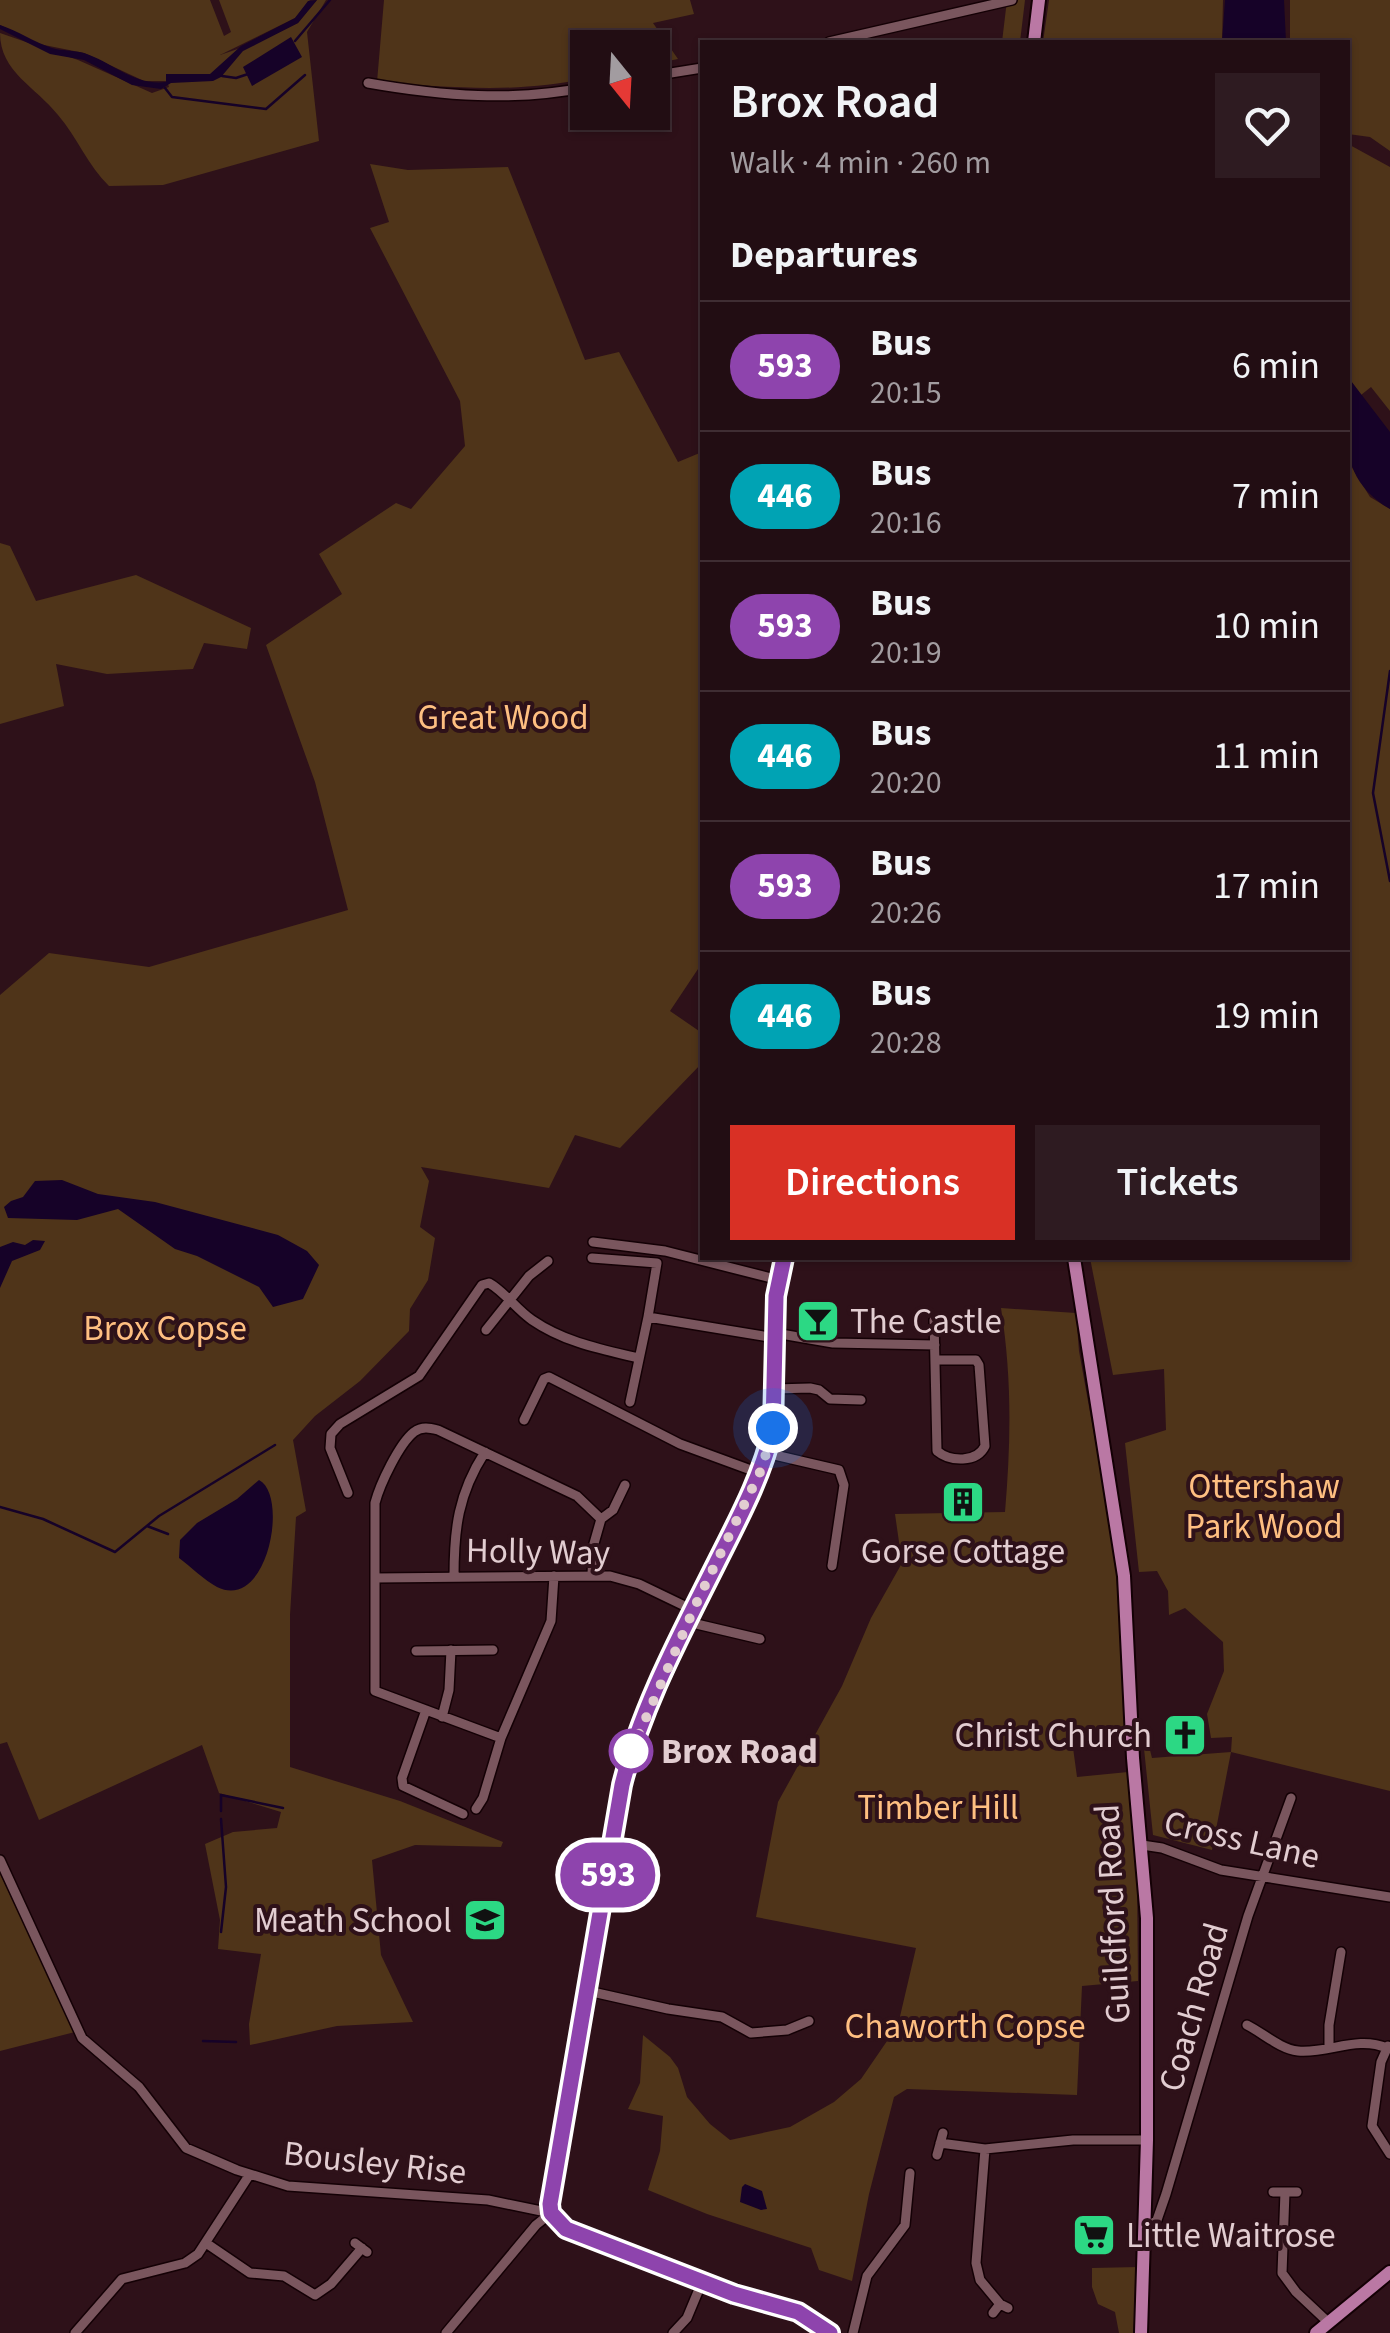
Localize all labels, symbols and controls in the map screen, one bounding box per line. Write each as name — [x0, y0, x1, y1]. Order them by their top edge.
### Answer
north arrow — [570, 30, 670, 130]
map controls — [570, 30, 670, 130]
text: Brox Road — [730, 68, 940, 136]
button: heart — [1215, 73, 1320, 178]
text: Walk · 4 min · 260 m — [730, 140, 991, 186]
text: Departures — [730, 228, 918, 282]
text: Bus — [870, 316, 931, 370]
text: 6 min — [1232, 339, 1320, 393]
text: 593 — [757, 341, 813, 391]
text: 20:15 — [870, 370, 942, 416]
text: Bus — [870, 446, 931, 500]
text: 7 min — [1232, 469, 1320, 523]
text: 446 — [757, 471, 813, 521]
text: 20:16 — [870, 500, 942, 546]
text: Bus — [870, 576, 931, 630]
text: 10 min — [1213, 599, 1320, 653]
text: 593 — [757, 601, 813, 651]
text: 20:19 — [870, 630, 942, 676]
park label: Great Wood — [417, 693, 589, 743]
text: Bus — [870, 706, 931, 760]
text: 11 min — [1213, 729, 1320, 783]
text: 446 — [757, 731, 813, 781]
text: 20:20 — [870, 760, 942, 806]
text: Bus — [870, 836, 931, 890]
text: 17 min — [1213, 859, 1320, 913]
text: 593 — [757, 861, 813, 911]
text: 20:26 — [870, 890, 942, 936]
text: Bus — [870, 966, 931, 1020]
text: 19 min — [1213, 989, 1320, 1043]
text: 446 — [757, 991, 813, 1041]
text: 20:28 — [870, 1020, 942, 1066]
button: Directions — [730, 1125, 1015, 1240]
button: Tickets — [1035, 1125, 1320, 1240]
place label: The Castle — [850, 1297, 1002, 1347]
bar icon: The Castle — [795, 1298, 841, 1344]
park label: Brox Copse — [83, 1304, 247, 1354]
your location — [748, 1403, 798, 1453]
park label: Ottershaw Park Wood — [1185, 1462, 1343, 1552]
building icon: Gorse Cottage — [940, 1479, 986, 1525]
street label: Holly Way — [466, 1526, 610, 1578]
place label: Gorse Cottage — [861, 1527, 1065, 1577]
place label: Christ Church — [955, 1711, 1152, 1761]
church icon: Christ Church — [1162, 1712, 1208, 1758]
place label: Brox Road — [661, 1727, 818, 1777]
marker: Brox Road — [610, 1730, 652, 1772]
park label: Timber Hill — [857, 1783, 1019, 1833]
street label: Cross Lane — [1159, 1798, 1324, 1882]
street label: Guildford Road — [1082, 1803, 1144, 2025]
line badge: 593 — [550, 1842, 666, 1908]
text: 593 — [580, 1850, 636, 1900]
place label: Meath School — [254, 1896, 452, 1946]
school or university icon: Meath School — [462, 1897, 508, 1943]
street label: Coach Road — [1146, 1917, 1242, 2097]
park label: Chaworth Copse — [844, 2002, 1086, 2052]
street label: Bousley Rise — [281, 2129, 469, 2197]
place label: Little Waitrose — [1126, 2211, 1336, 2261]
supermarket icon: Little Waitrose — [1071, 2212, 1117, 2258]

